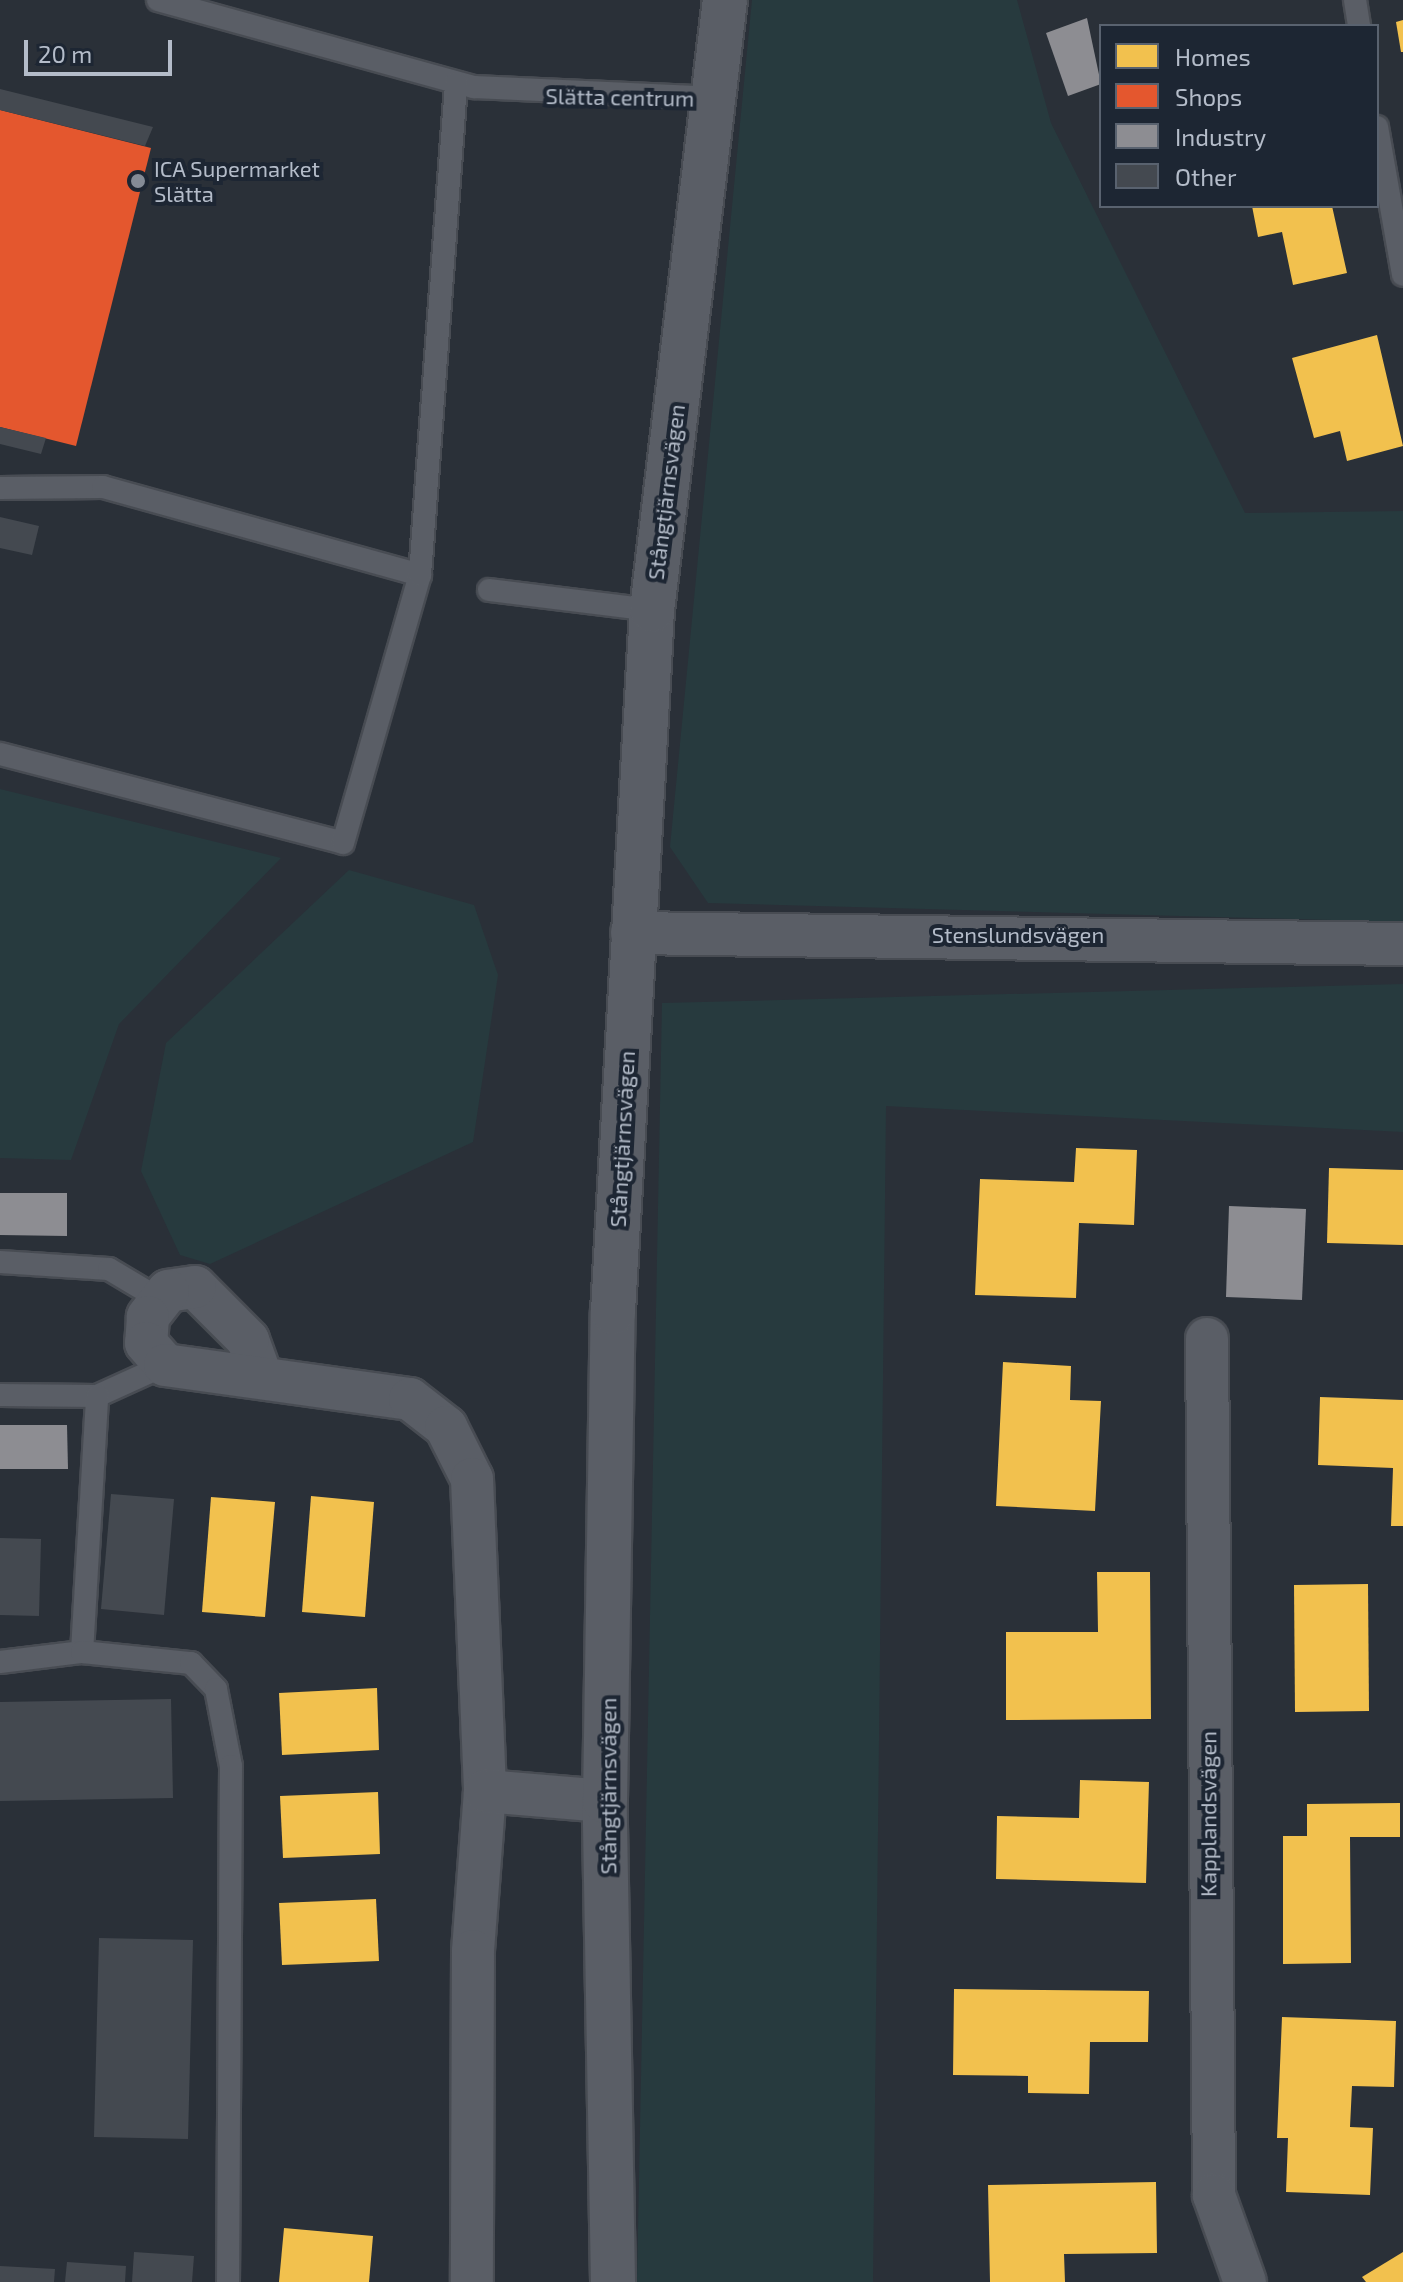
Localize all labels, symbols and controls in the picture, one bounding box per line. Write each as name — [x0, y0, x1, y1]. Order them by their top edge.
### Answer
scale bar — [28, 24, 176, 74]
legend — [1099, 24, 1379, 208]
text: 20 m — [38, 39, 92, 68]
text: Homes — [1175, 42, 1251, 71]
text: Shops — [1175, 82, 1242, 111]
street label: Slätta centrum — [545, 83, 695, 111]
text: Industry — [1175, 122, 1266, 151]
place label: ICA Supermarket Slätta — [154, 155, 320, 206]
text: Other — [1175, 162, 1237, 191]
marker: ICA Supermarket Slätta — [129, 172, 147, 190]
street label: Stångtjärnsvägen — [642, 403, 690, 581]
street label: Stenslundsvägen — [932, 922, 1104, 948]
street label: Stångtjärnsvägen — [604, 1050, 640, 1228]
street label: Stångtjärnsvägen — [595, 1698, 621, 1874]
street label: Kapplandsvägen — [1195, 1731, 1221, 1897]

